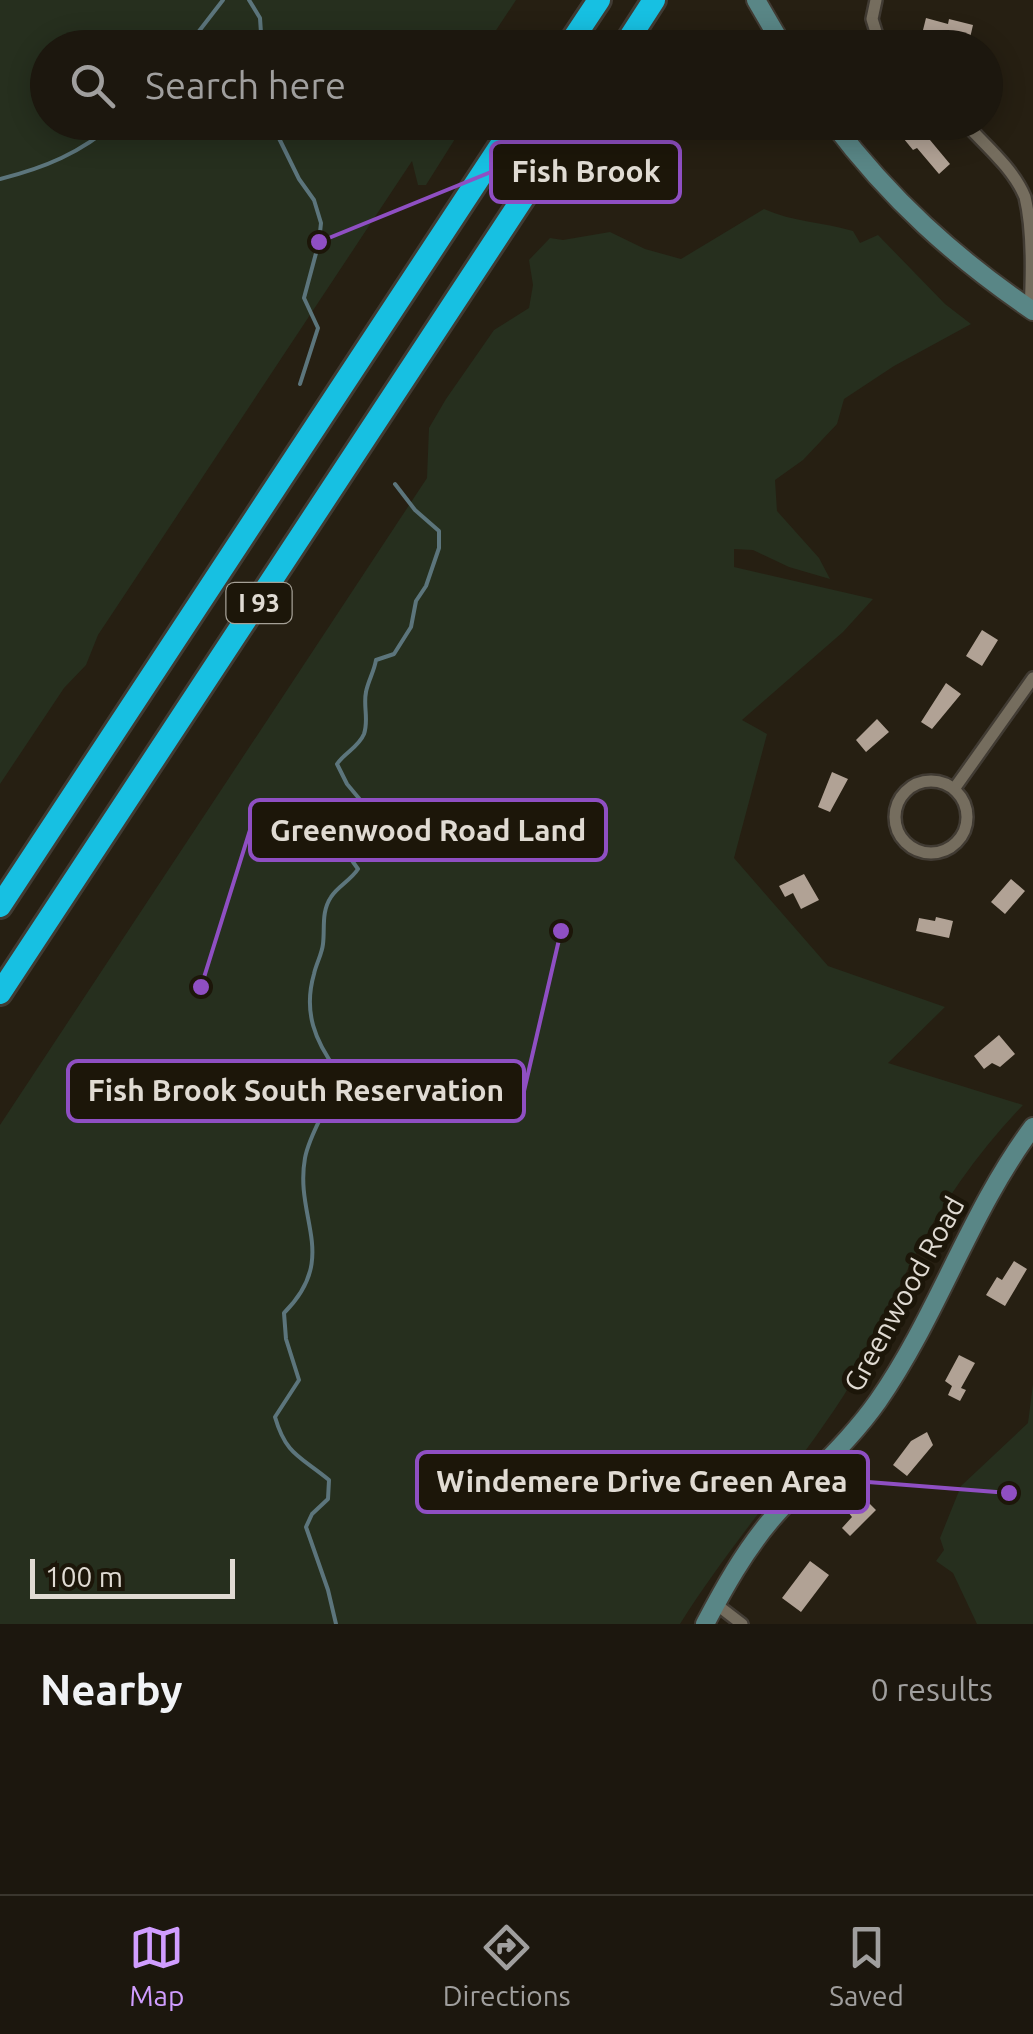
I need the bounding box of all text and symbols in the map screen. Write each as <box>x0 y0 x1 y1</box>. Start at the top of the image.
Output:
search box <box>30 30 1003 140</box>
icon: search <box>65 58 120 113</box>
text: Search here <box>145 64 346 106</box>
callout: Fish Brook <box>491 142 680 202</box>
text: Fish Brook <box>512 154 661 188</box>
road number: I 93 <box>226 583 292 623</box>
callout: Greenwood Road Land <box>250 800 606 860</box>
text: Greenwood Road Land <box>270 813 586 847</box>
callout: Fish Brook South Reservation <box>68 1061 524 1121</box>
text: Fish Brook South Reservation <box>88 1073 504 1107</box>
street label: Greenwood Road <box>837 1191 970 1397</box>
callout: Windemere Drive Green Area <box>417 1452 868 1512</box>
text: Windemere Drive Green Area <box>436 1464 848 1498</box>
scale bar <box>30 1554 235 1598</box>
text: 100 m <box>45 1561 123 1592</box>
text: Nearby <box>40 1666 183 1713</box>
text: 0 results <box>871 1671 993 1707</box>
tab: Map <box>129 1920 184 2011</box>
tab: Directions <box>443 1920 571 2011</box>
tab: Saved <box>829 1920 904 2011</box>

